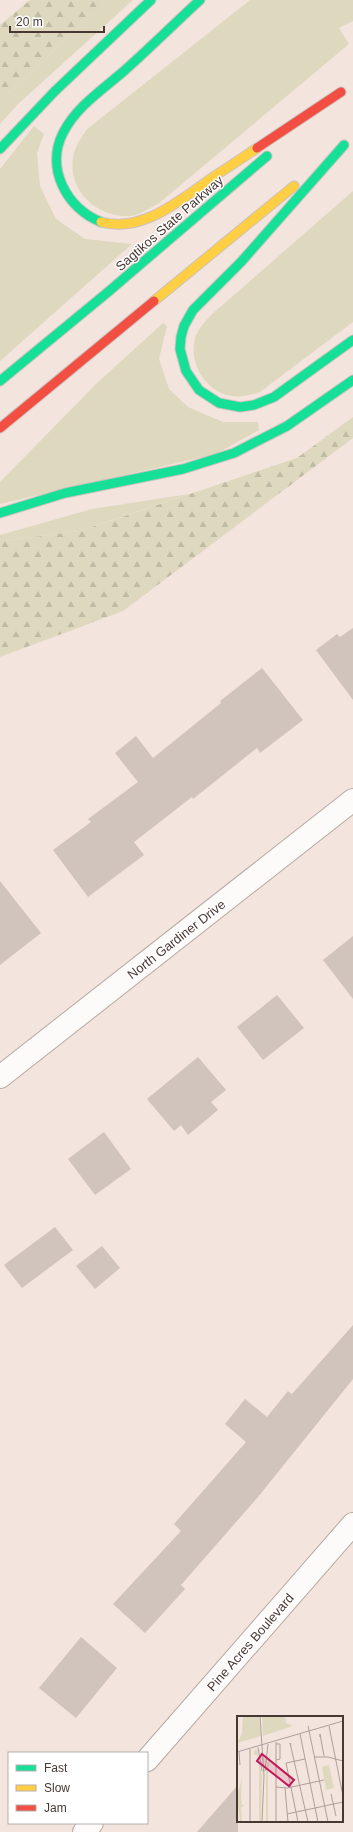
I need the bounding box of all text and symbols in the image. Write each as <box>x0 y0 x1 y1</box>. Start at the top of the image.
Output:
scale bar <box>10 8 104 34</box>
text: 20 m <box>16 15 43 29</box>
street label: Sagtikos State Parkway <box>113 172 226 274</box>
street label: North Gardiner Drive <box>124 897 228 982</box>
street label: Pine Acres Boulevard <box>204 1591 297 1694</box>
inset map <box>237 1716 343 1822</box>
legend <box>8 1752 148 1824</box>
text: Fast <box>44 1761 68 1775</box>
text: Slow <box>44 1781 70 1795</box>
text: Jam <box>44 1801 67 1815</box>

